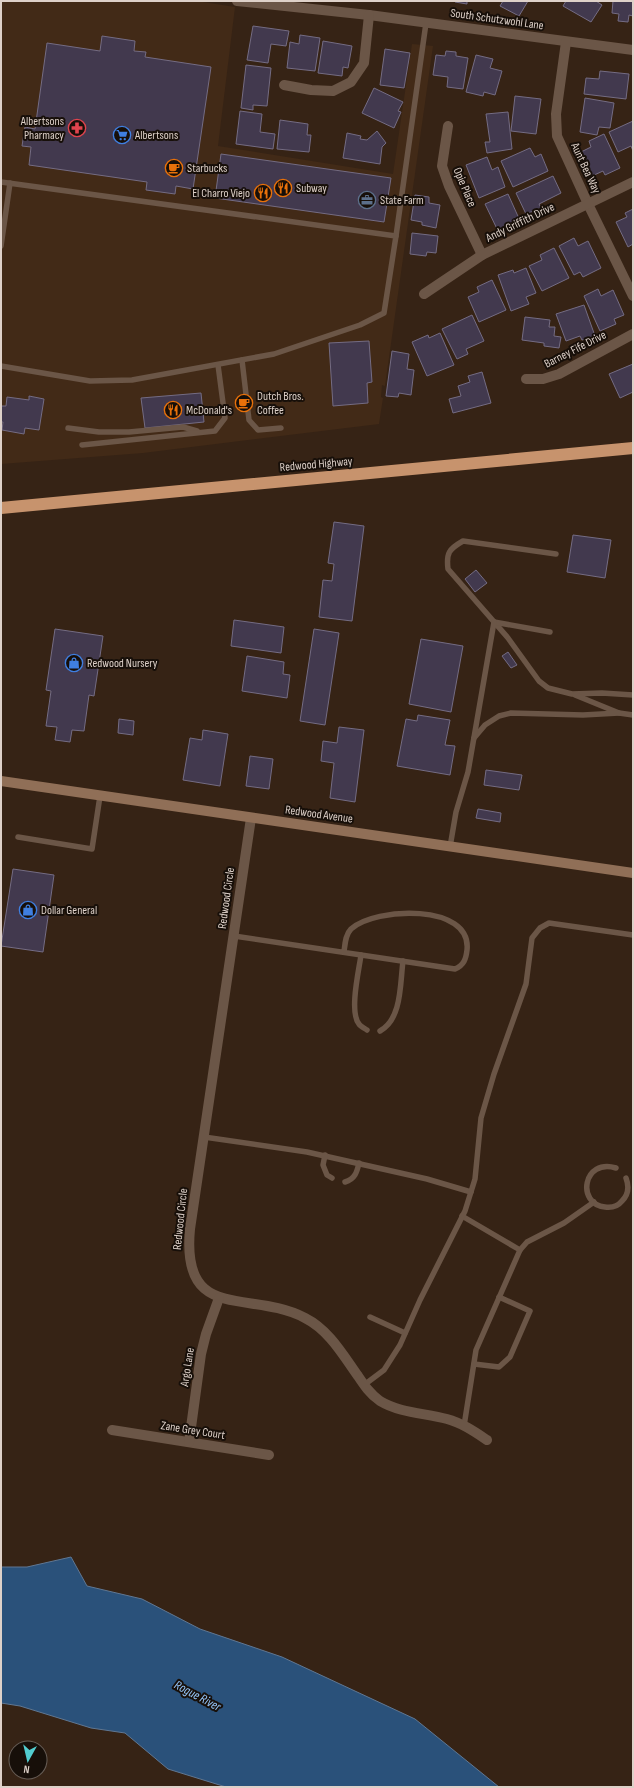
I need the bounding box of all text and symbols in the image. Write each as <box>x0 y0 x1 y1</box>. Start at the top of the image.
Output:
street label: South Schutzwohl Lane <box>449 6 545 33</box>
place label: Albertsons Pharmacy <box>20 114 64 143</box>
pharmacy icon: Albertsons Pharmacy <box>67 118 87 138</box>
supermarket icon: Albertsons <box>112 125 132 145</box>
place label: Albertsons <box>134 128 178 143</box>
street label: Aunt Bea Way <box>567 140 604 196</box>
cafe icon: Starbucks <box>164 158 184 178</box>
place label: Starbucks <box>187 161 227 176</box>
street label: Opie Place <box>450 165 480 209</box>
restaurant icon: Subway <box>273 178 293 198</box>
place label: Subway <box>296 181 327 196</box>
restaurant icon: El Charro Viejo <box>253 183 273 203</box>
place label: El Charro Viejo <box>192 186 250 201</box>
office icon: State Farm <box>357 190 377 210</box>
place label: State Farm <box>380 193 424 208</box>
street label: Andy Griffith Drive <box>483 199 557 246</box>
street label: Barney Fife Drive <box>542 327 609 371</box>
place label: Dutch Bros. Coffee <box>257 389 303 418</box>
cafe icon: Dutch Bros. Coffee <box>234 393 254 413</box>
restaurant icon: McDonald's <box>163 400 183 420</box>
place label: McDonald's <box>186 403 232 418</box>
street label: Redwood Highway <box>279 454 353 475</box>
shop icon: Redwood Nursery <box>64 653 84 673</box>
place label: Redwood Nursery <box>87 656 158 671</box>
street label: Redwood Avenue <box>284 802 354 827</box>
street label: Redwood Circle <box>215 866 238 930</box>
shop icon: Dollar General <box>18 900 38 920</box>
place label: Dollar General <box>41 903 97 918</box>
street label: Redwood Circle <box>170 1187 191 1251</box>
street label: Argo Lane <box>177 1346 198 1389</box>
street label: Zane Grey Court <box>160 1418 226 1443</box>
water label: Rogue River <box>171 1677 225 1715</box>
north arrow <box>8 1740 48 1780</box>
text: N <box>23 1763 30 1776</box>

